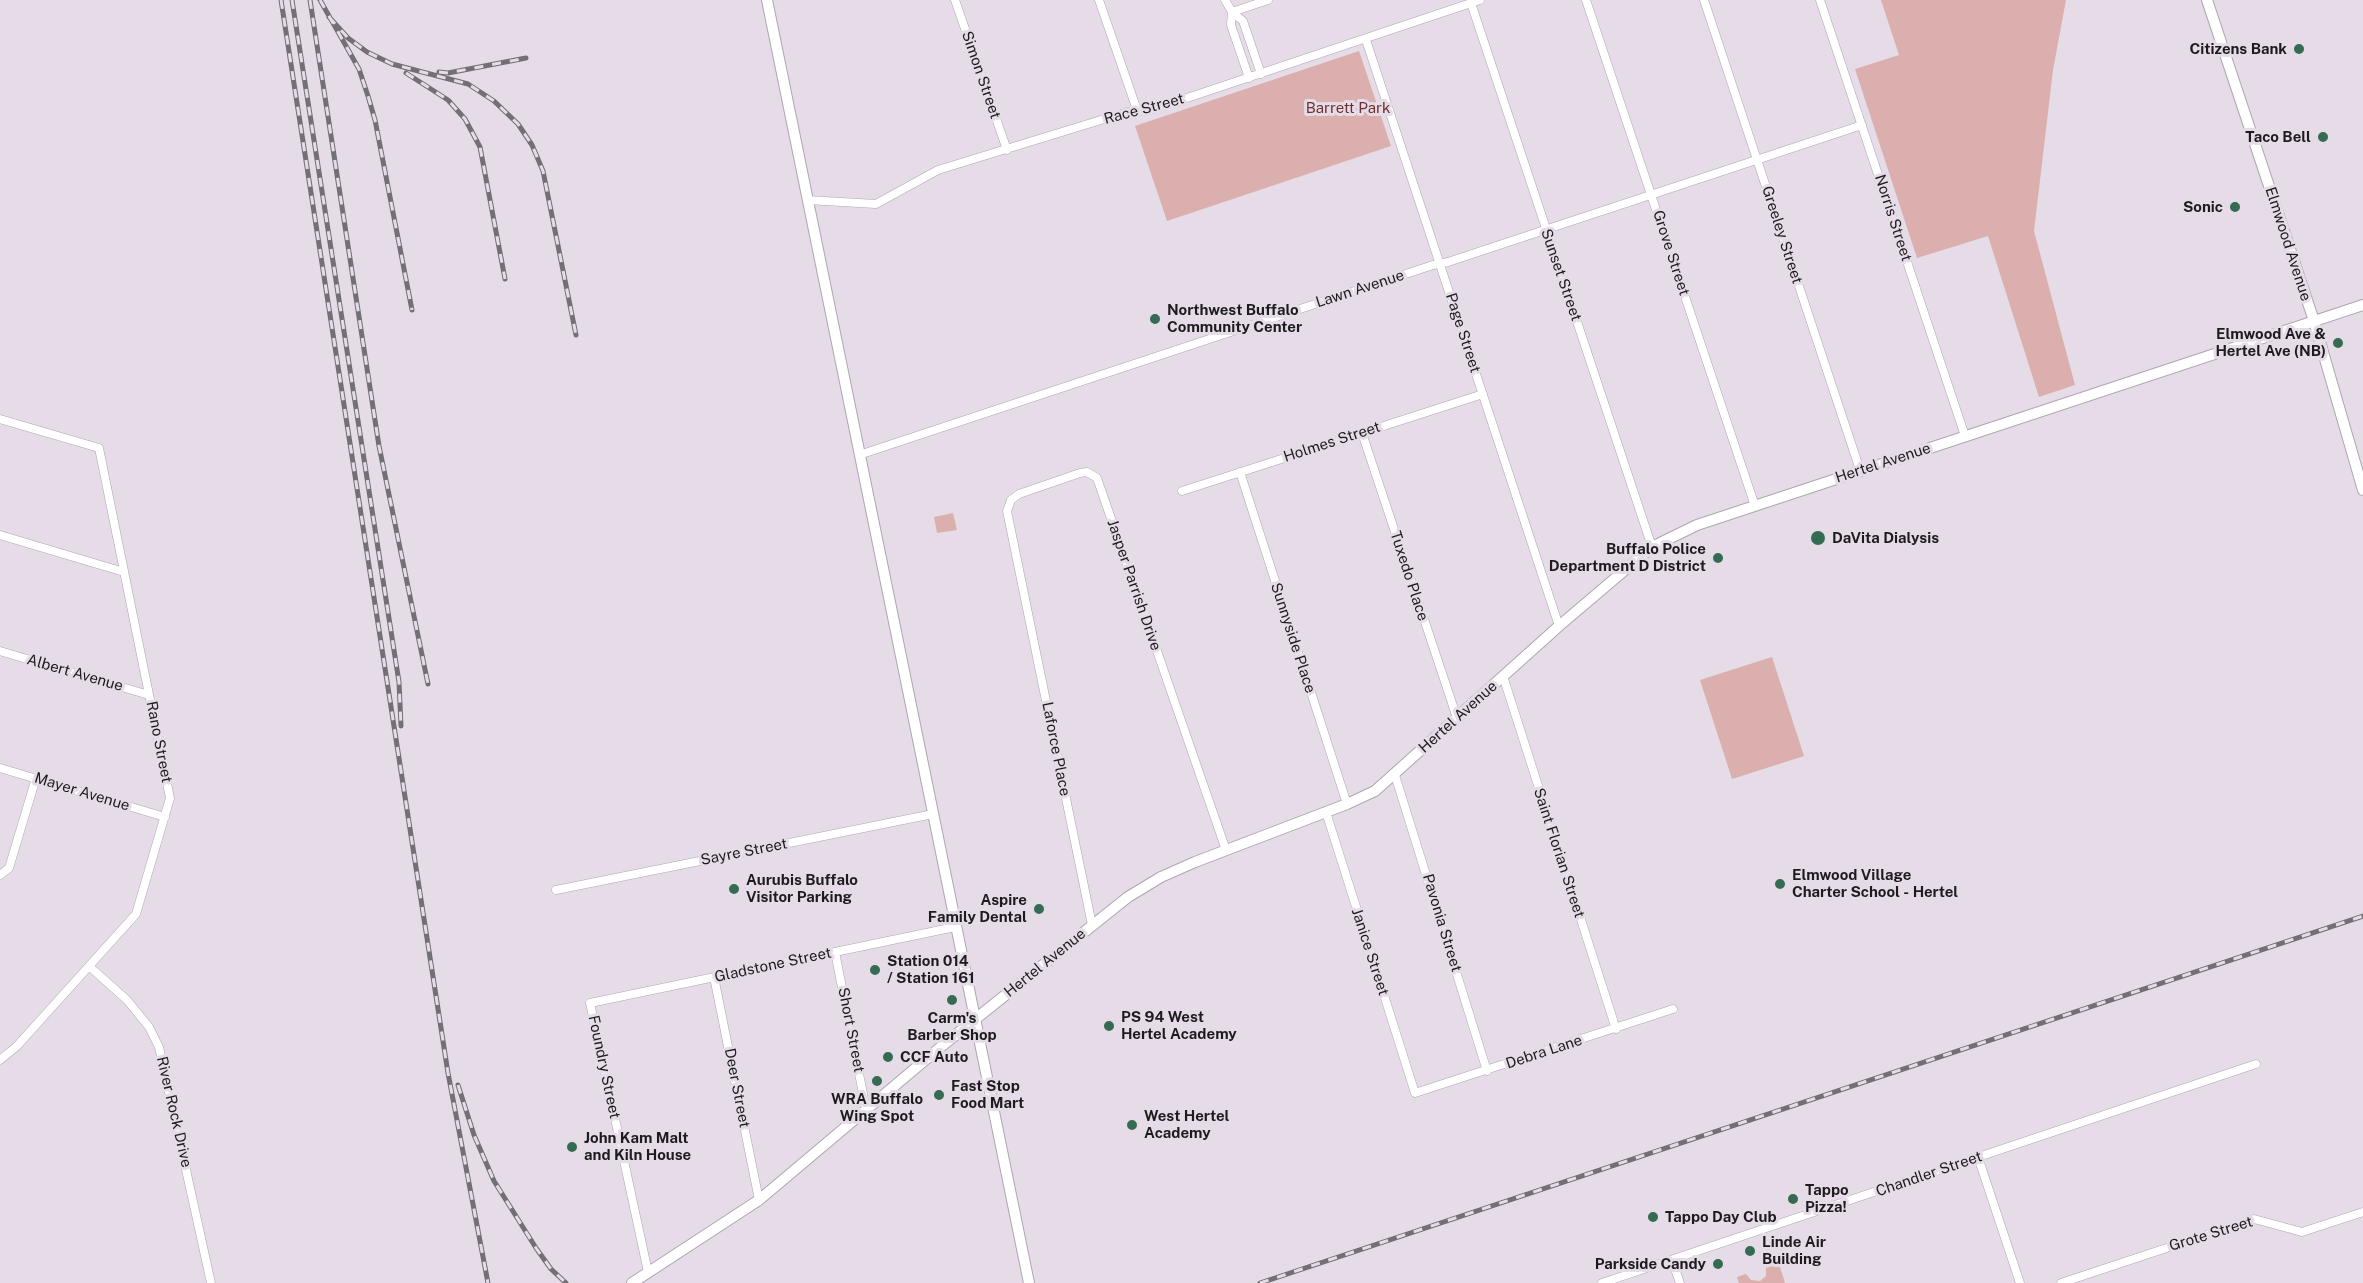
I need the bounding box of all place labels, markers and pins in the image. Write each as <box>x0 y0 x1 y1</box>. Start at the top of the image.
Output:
place label: Citizens Bank <box>2190 40 2287 58</box>
marker: Citizens Bank <box>2292 42 2306 56</box>
place label: Taco Bell <box>2245 128 2311 146</box>
marker: Taco Bell <box>2316 130 2330 144</box>
place label: Sonic <box>2183 198 2223 216</box>
marker: Sonic <box>2228 200 2242 214</box>
place label: Northwest Buffalo Community Center <box>1167 301 1302 336</box>
marker: Northwest Buffalo Community Center <box>1148 312 1162 326</box>
place label: Elmwood Ave & Hertel Ave (NB) <box>2215 325 2326 360</box>
marker: Elmwood Ave & Hertel Ave (NB) <box>2331 336 2345 350</box>
marker: DaVita Dialysis <box>1809 529 1827 547</box>
place label: DaVita Dialysis <box>1832 529 1939 547</box>
place label: Buffalo Police Department D District <box>1549 540 1706 575</box>
marker: Buffalo Police Department D District <box>1711 551 1725 565</box>
place label: Elmwood Village Charter School - Hertel <box>1792 866 1958 901</box>
place label: Aurubis Buffalo Visitor Parking <box>746 871 858 906</box>
marker: Elmwood Village Charter School - Hertel <box>1773 877 1787 891</box>
marker: Aurubis Buffalo Visitor Parking <box>727 882 741 896</box>
place label: Aspire Family Dental <box>928 891 1027 926</box>
marker: Aspire Family Dental <box>1032 902 1046 916</box>
place label: Station 014 / Station 161 <box>887 952 975 987</box>
marker: Station 014 / Station 161 <box>868 963 882 977</box>
marker: Carm's Barber Shop <box>945 993 959 1007</box>
place label: PS 94 West Hertel Academy <box>1121 1008 1237 1043</box>
place label: Carm's Barber Shop <box>907 1009 997 1044</box>
marker: PS 94 West Hertel Academy <box>1102 1019 1116 1033</box>
place label: CCF Auto <box>900 1048 968 1066</box>
marker: CCF Auto <box>881 1050 895 1064</box>
marker: WRA Buffalo Wing Spot <box>870 1074 884 1088</box>
place label: Fast Stop Food Mart <box>951 1077 1024 1112</box>
marker: Fast Stop Food Mart <box>932 1088 946 1102</box>
place label: WRA Buffalo Wing Spot <box>831 1090 923 1125</box>
place label: West Hertel Academy <box>1144 1107 1229 1142</box>
marker: West Hertel Academy <box>1125 1118 1139 1132</box>
place label: John Kam Malt and Kiln House <box>584 1129 691 1164</box>
marker: John Kam Malt and Kiln House <box>565 1140 579 1154</box>
place label: Tappo Pizza! <box>1805 1181 1849 1216</box>
marker: Tappo Pizza! <box>1786 1192 1800 1206</box>
place label: Tappo Day Club <box>1665 1208 1777 1226</box>
marker: Tappo Day Club <box>1646 1210 1660 1224</box>
place label: Linde Air Building <box>1762 1233 1826 1268</box>
marker: Linde Air Building <box>1743 1244 1757 1258</box>
place label: Parkside Candy <box>1595 1255 1706 1273</box>
marker: Parkside Candy <box>1711 1257 1725 1271</box>

